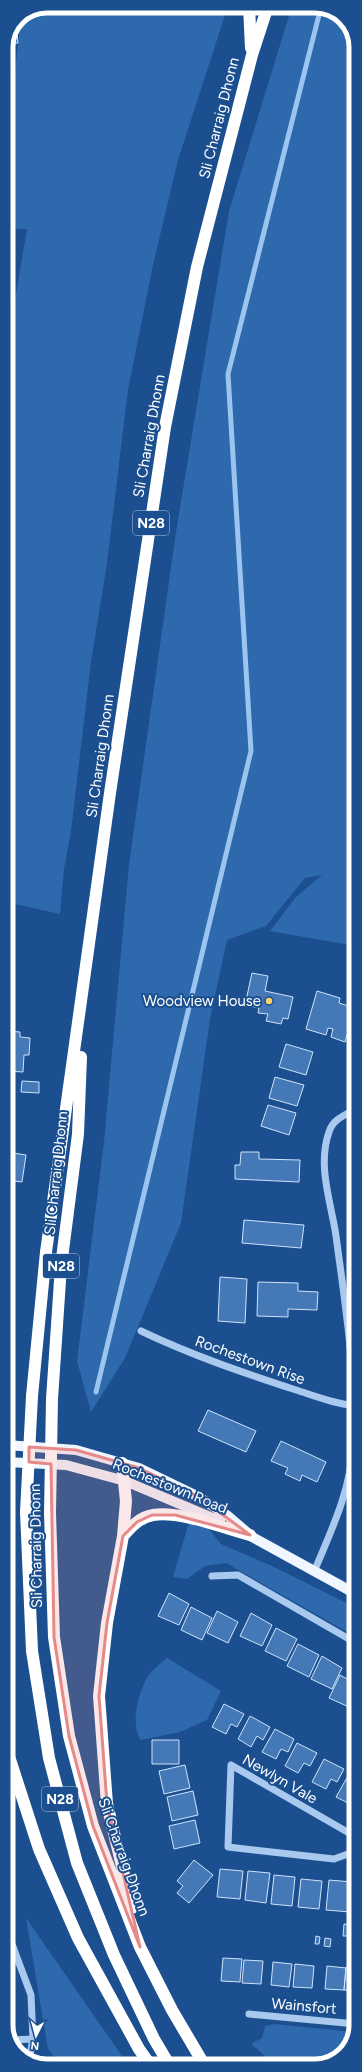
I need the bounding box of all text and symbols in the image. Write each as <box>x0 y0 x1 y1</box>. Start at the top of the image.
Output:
street label: Sli Charraig Dhonn <box>195 55 243 181</box>
street label: Sli Charraig Dhonn <box>129 373 169 499</box>
road number: N28 <box>133 511 169 535</box>
street label: Sli Charraig Dhonn <box>82 693 118 819</box>
place label: Woodview House <box>143 992 261 1010</box>
marker: Woodview House <box>264 996 274 1006</box>
street label: Sli Charraig Dhonn <box>41 1110 71 1236</box>
road number: N28 <box>43 1254 79 1278</box>
street label: Rochestown Rise <box>193 1332 307 1388</box>
street label: Rochestown Road <box>110 1455 230 1517</box>
street label: Sli Charraig Dhonn <box>26 1484 46 1608</box>
street label: Newlyn Vale <box>239 1750 321 1808</box>
road number: N28 <box>42 1787 78 1811</box>
street label: Sli Charraig Dhonn <box>94 1795 154 1919</box>
street label: Wainsfort <box>271 1994 338 2018</box>
north arrow <box>16 2016 56 2056</box>
text: N <box>30 2039 40 2052</box>

